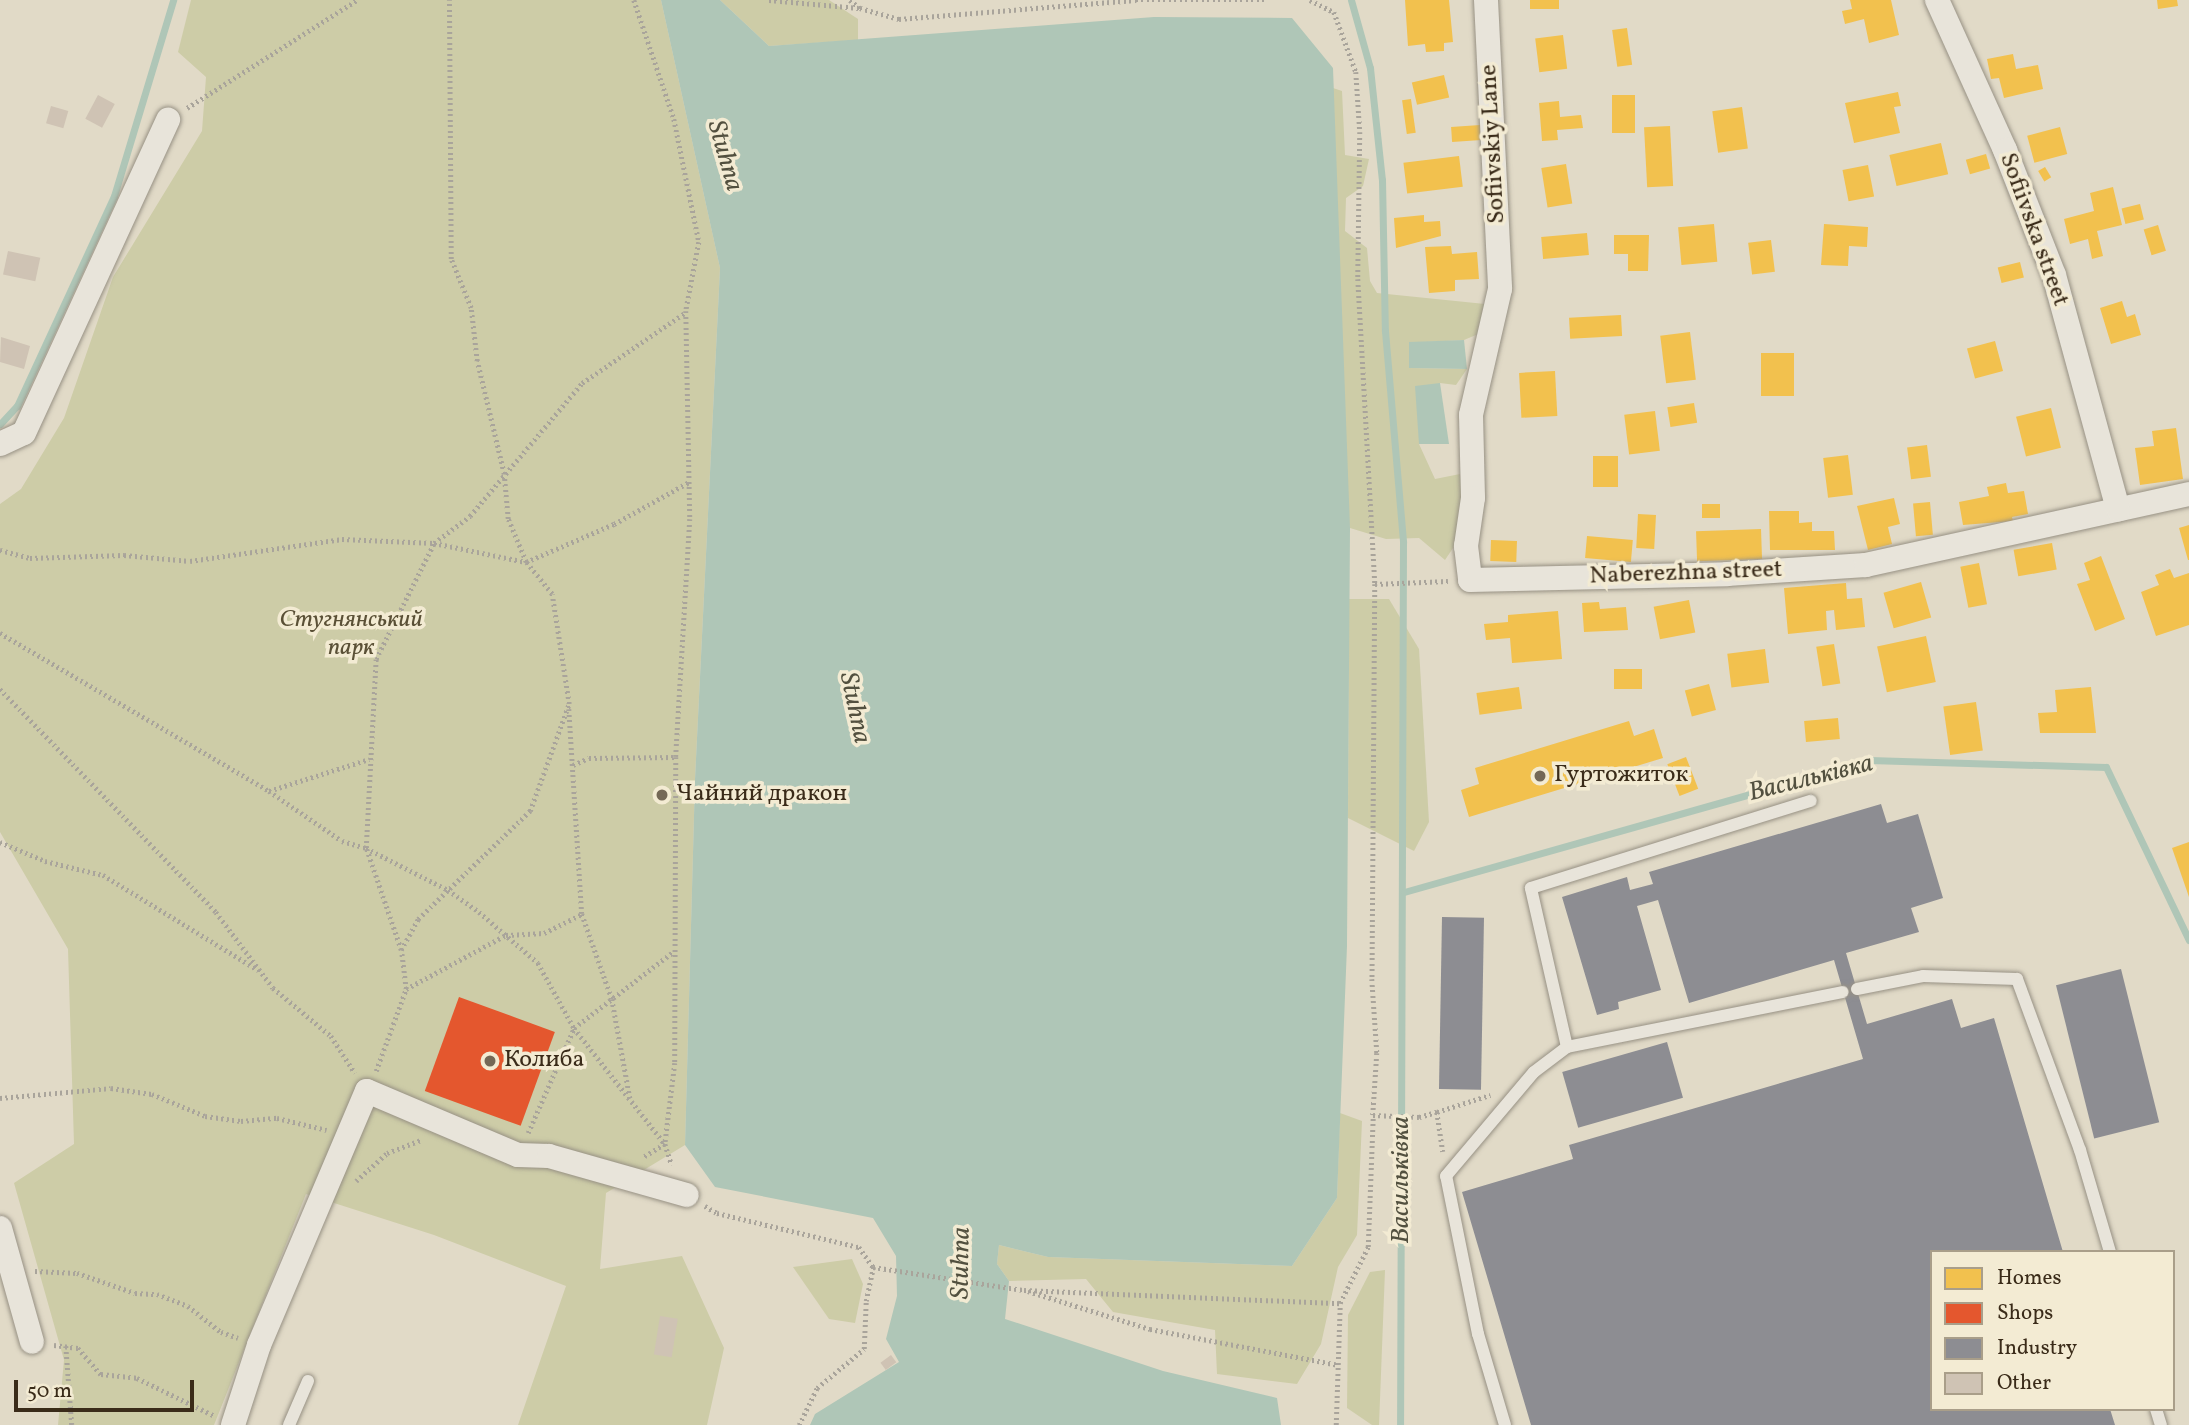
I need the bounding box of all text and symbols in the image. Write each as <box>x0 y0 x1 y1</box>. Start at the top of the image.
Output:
street label: Sofiivskiy Lane <box>1475 63 1513 225</box>
water label: Stuhna <box>699 117 749 195</box>
street label: Sofiivska street <box>1992 149 2074 311</box>
street label: Naberezhna street <box>1589 556 1783 592</box>
park label: Стугнянський парк <box>279 607 423 663</box>
water label: Stuhna <box>831 669 877 747</box>
water label: Васильківка <box>1745 748 1877 810</box>
place label: Гуртожиток <box>1554 762 1688 790</box>
marker: Гуртожиток <box>1532 768 1548 784</box>
place label: Чайний дракон <box>676 781 847 809</box>
marker: Чайний дракон <box>654 787 670 803</box>
place label: Колиба <box>504 1047 584 1075</box>
marker: Колиба <box>482 1053 498 1069</box>
water label: Васильківка <box>1386 1116 1418 1244</box>
water label: Stuhna <box>946 1227 978 1299</box>
legend <box>1930 1250 2175 1411</box>
text: Homes <box>1997 1264 2062 1293</box>
text: Shops <box>1997 1299 2053 1328</box>
text: Industry <box>1997 1334 2077 1363</box>
scale bar <box>18 1366 198 1410</box>
text: Other <box>1997 1369 2051 1398</box>
text: 50 m <box>27 1377 72 1406</box>

